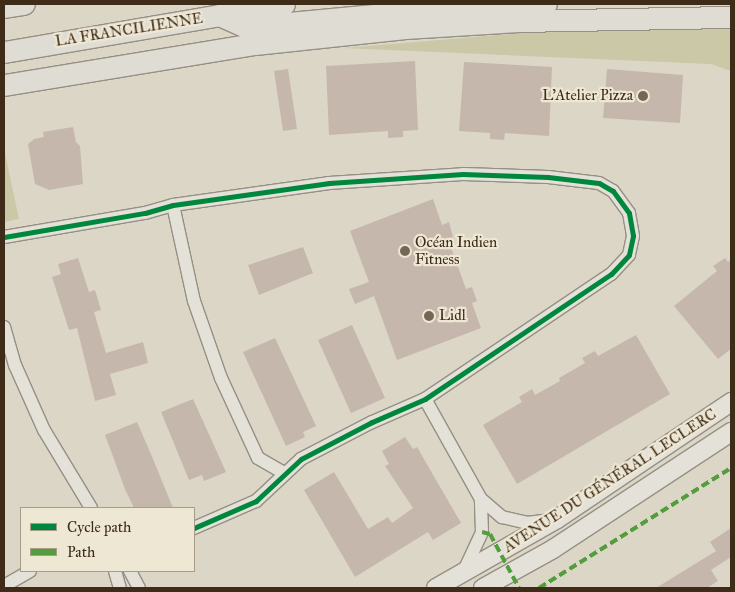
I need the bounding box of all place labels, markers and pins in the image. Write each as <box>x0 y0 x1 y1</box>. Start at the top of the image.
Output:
place label: L’Atelier Pizza <box>542 87 633 105</box>
marker: L’Atelier Pizza <box>637 90 649 102</box>
place label: Océan Indien Fitness <box>415 233 497 268</box>
marker: Océan Indien Fitness <box>399 245 411 257</box>
place label: Lidl <box>439 307 466 325</box>
marker: Lidl <box>423 310 435 322</box>

